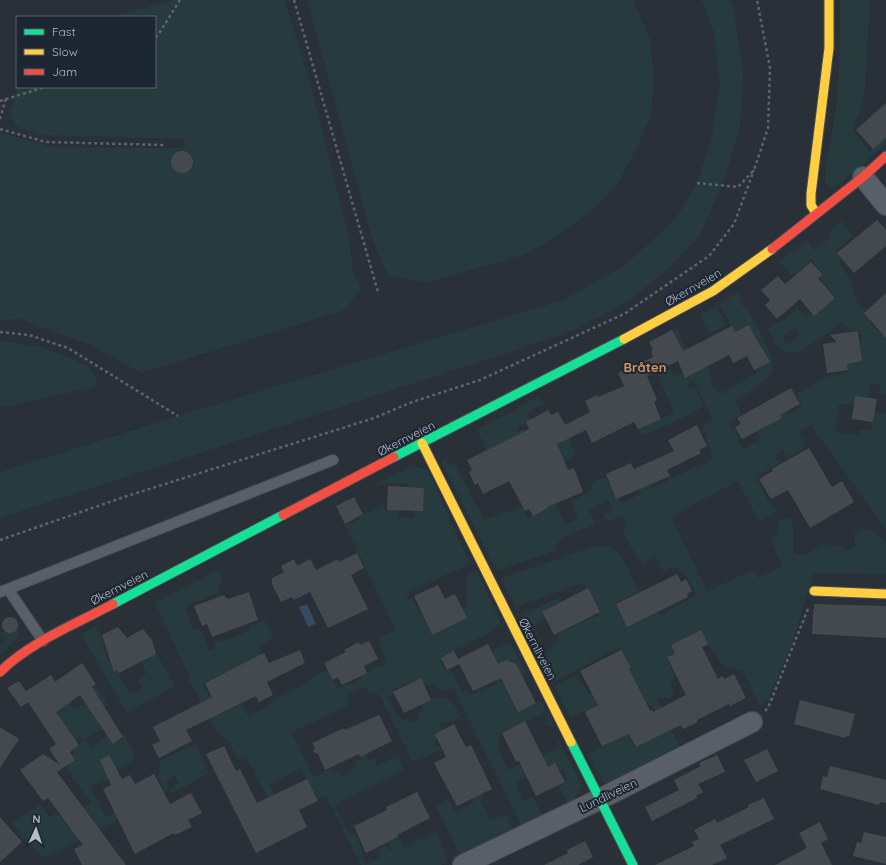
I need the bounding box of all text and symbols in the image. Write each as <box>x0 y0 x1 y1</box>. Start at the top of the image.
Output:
legend <box>16 16 156 88</box>
text: Fast <box>52 24 76 39</box>
text: Slow <box>52 44 78 59</box>
text: Jam <box>52 64 77 79</box>
street label: Økernveien <box>662 265 724 309</box>
district label: Bråten <box>624 359 666 375</box>
street label: Økernveien <box>375 417 437 459</box>
street label: Økernveien <box>88 566 150 608</box>
street label: Økernliveien <box>516 615 560 683</box>
street label: Lundliveien <box>577 775 639 815</box>
north arrow <box>16 809 56 849</box>
text: N <box>32 812 41 826</box>

